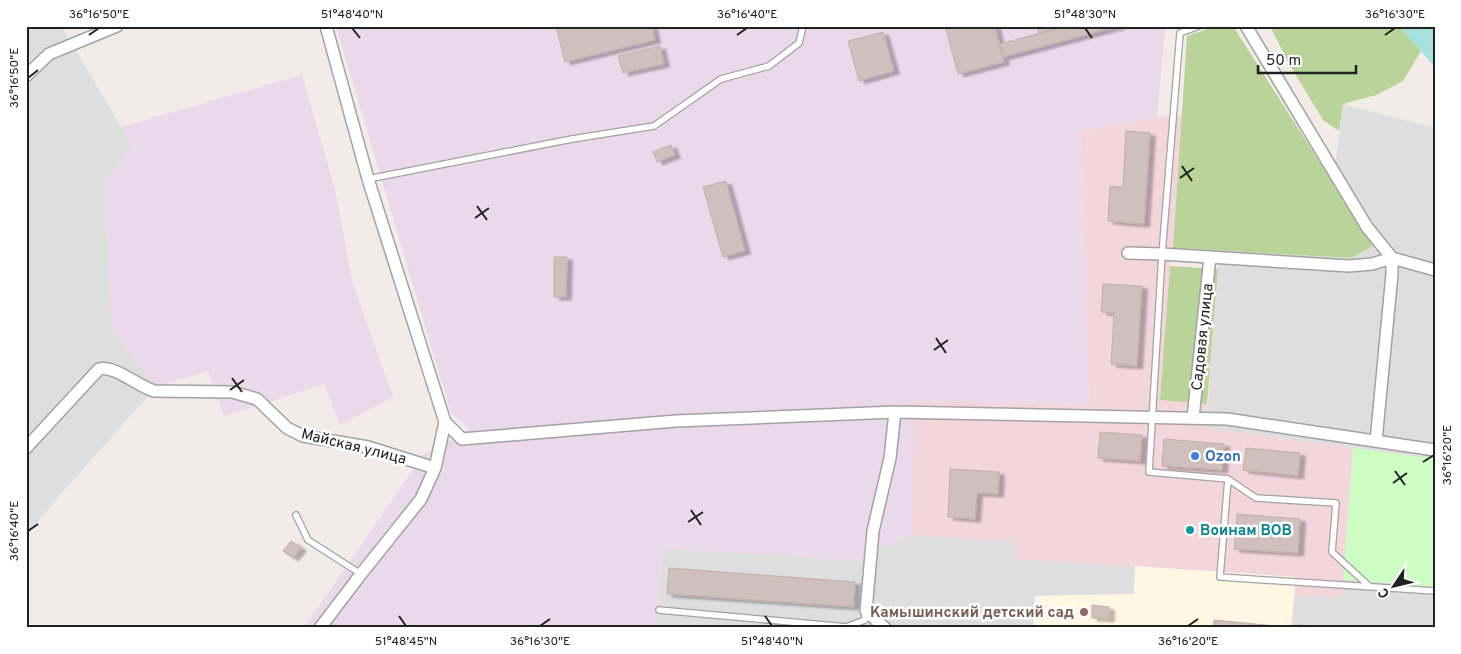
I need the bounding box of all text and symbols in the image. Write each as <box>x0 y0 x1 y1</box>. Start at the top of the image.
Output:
text: 36°16'50"E <box>69 7 129 23</box>
text: 51°48'40"N <box>321 7 383 23</box>
text: 36°16'40"E <box>717 7 777 23</box>
text: 51°48'30"N <box>1054 7 1116 23</box>
text: 36°16'30"E <box>1365 7 1425 23</box>
scale bar <box>1258 42 1356 74</box>
text: 36°16'50"E <box>7 48 23 108</box>
text: 50 m <box>1266 52 1301 71</box>
street label: Садовая улица <box>1188 283 1219 392</box>
street label: Майская улица <box>299 425 408 470</box>
text: 36°16'20"E <box>1440 425 1456 485</box>
place label: Ozon <box>1205 448 1241 467</box>
marker: Ozon <box>1189 450 1201 462</box>
text: 36°16'40"E <box>7 501 23 561</box>
place label: Воинам ВОВ <box>1200 522 1292 541</box>
marker: Воинам ВОВ <box>1184 524 1196 536</box>
north arrow <box>1368 562 1418 612</box>
text: С <box>1375 584 1394 601</box>
place label: Камышинский детский сад <box>870 604 1074 623</box>
marker: Камышинский детский сад <box>1078 606 1090 618</box>
text: 51°48'45"N <box>375 634 437 650</box>
text: 36°16'30"E <box>510 634 570 650</box>
text: 51°48'40"N <box>741 634 803 650</box>
text: 36°16'20"E <box>1158 634 1218 650</box>

